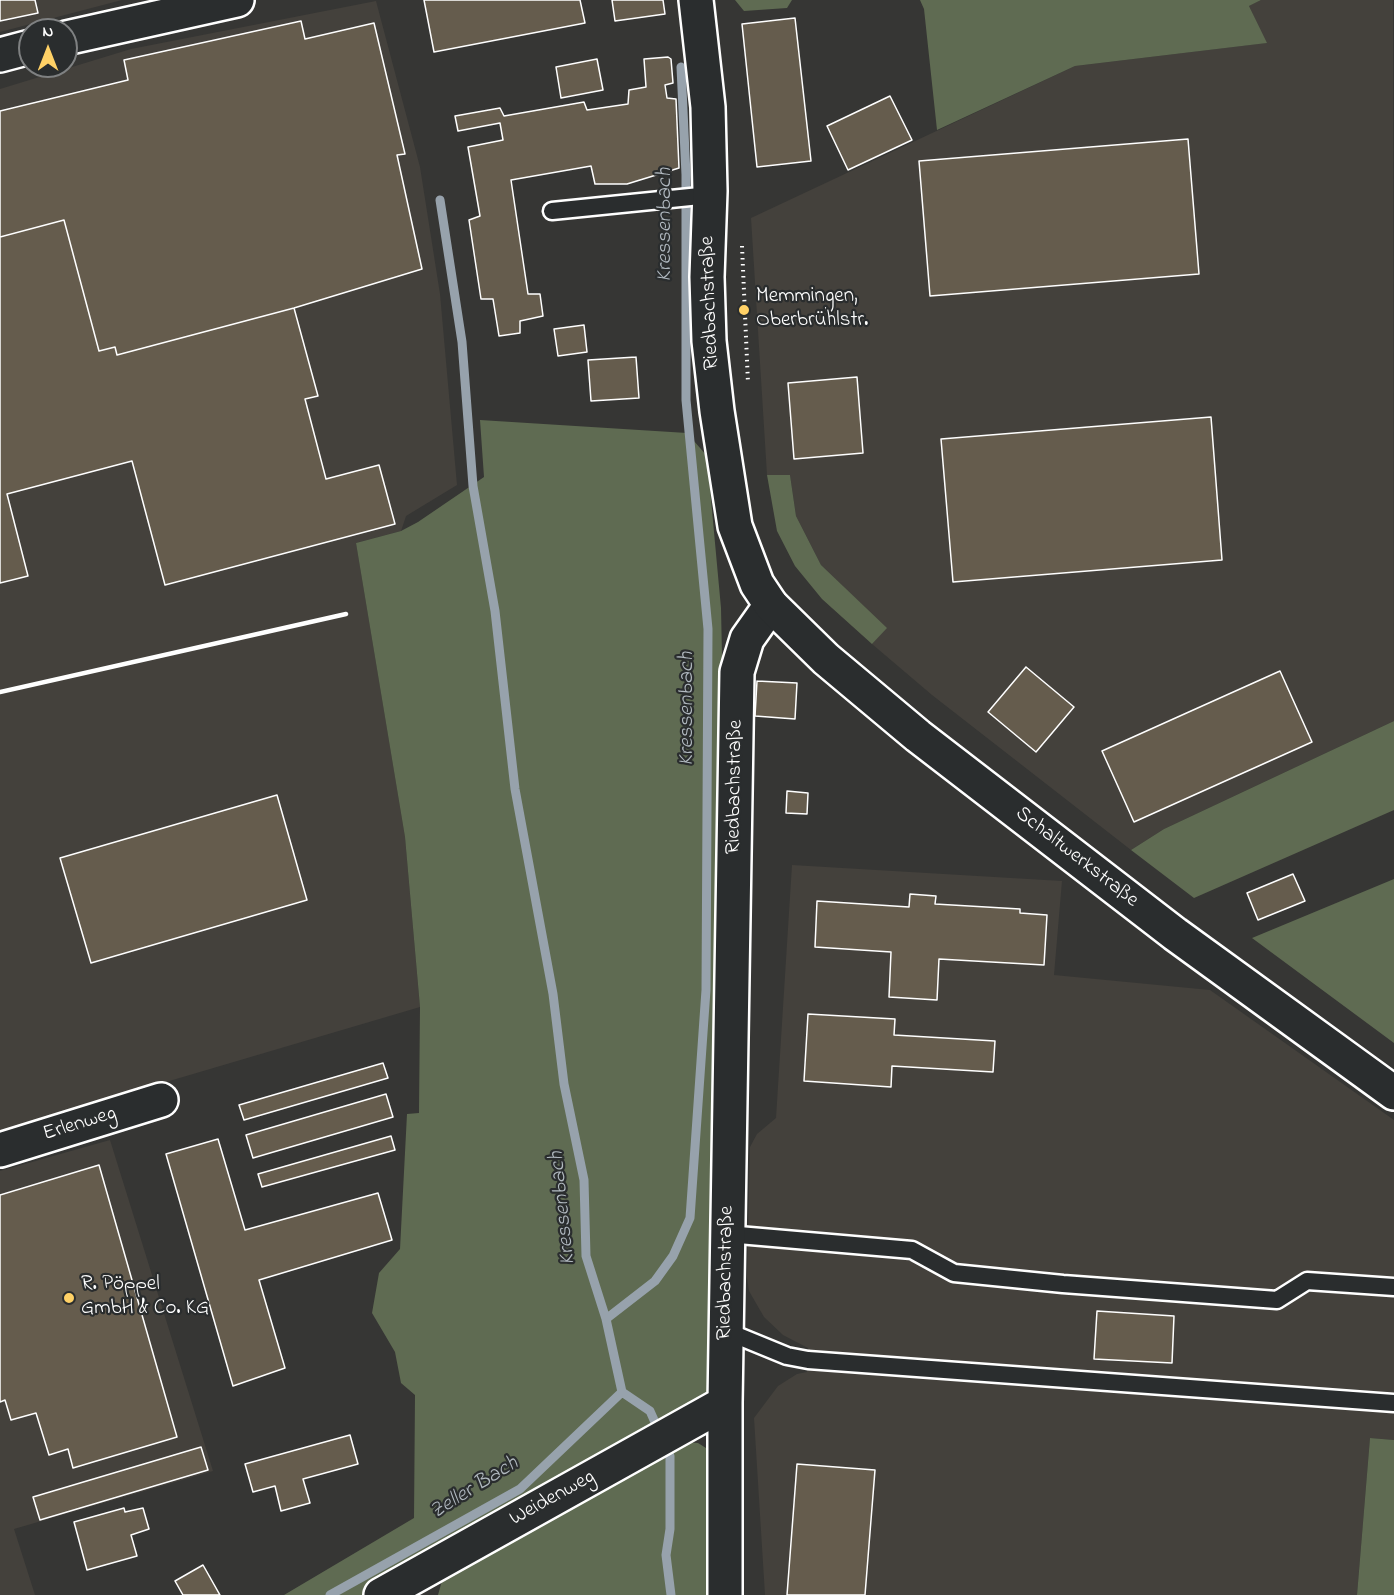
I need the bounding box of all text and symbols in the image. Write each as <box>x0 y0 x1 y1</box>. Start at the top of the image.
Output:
north arrow <box>18 18 78 78</box>
text: N <box>43 20 53 44</box>
water label: Kressenbach <box>653 168 679 282</box>
street label: Riedbachstraße <box>696 235 726 371</box>
place label: Memmingen, Oberbrühlstr. <box>756 285 868 335</box>
marker: Memmingen, Oberbrühlstr. <box>737 303 751 317</box>
water label: Kressenbach <box>675 652 701 766</box>
street label: Riedbachstraße <box>722 720 750 854</box>
street label: Schaltwerkstraße <box>1009 802 1143 914</box>
street label: Erlenweg <box>40 1102 120 1148</box>
water label: Kressenbach <box>545 1150 583 1266</box>
street label: Riedbachstraße <box>713 1206 741 1340</box>
place label: R. Pöppel GmbH & Co. KG <box>81 1273 209 1323</box>
marker: R. Pöppel GmbH & Co. KG <box>62 1291 76 1305</box>
water label: Zeller Bach <box>426 1452 524 1526</box>
street label: Weidenweg <box>506 1465 600 1533</box>

